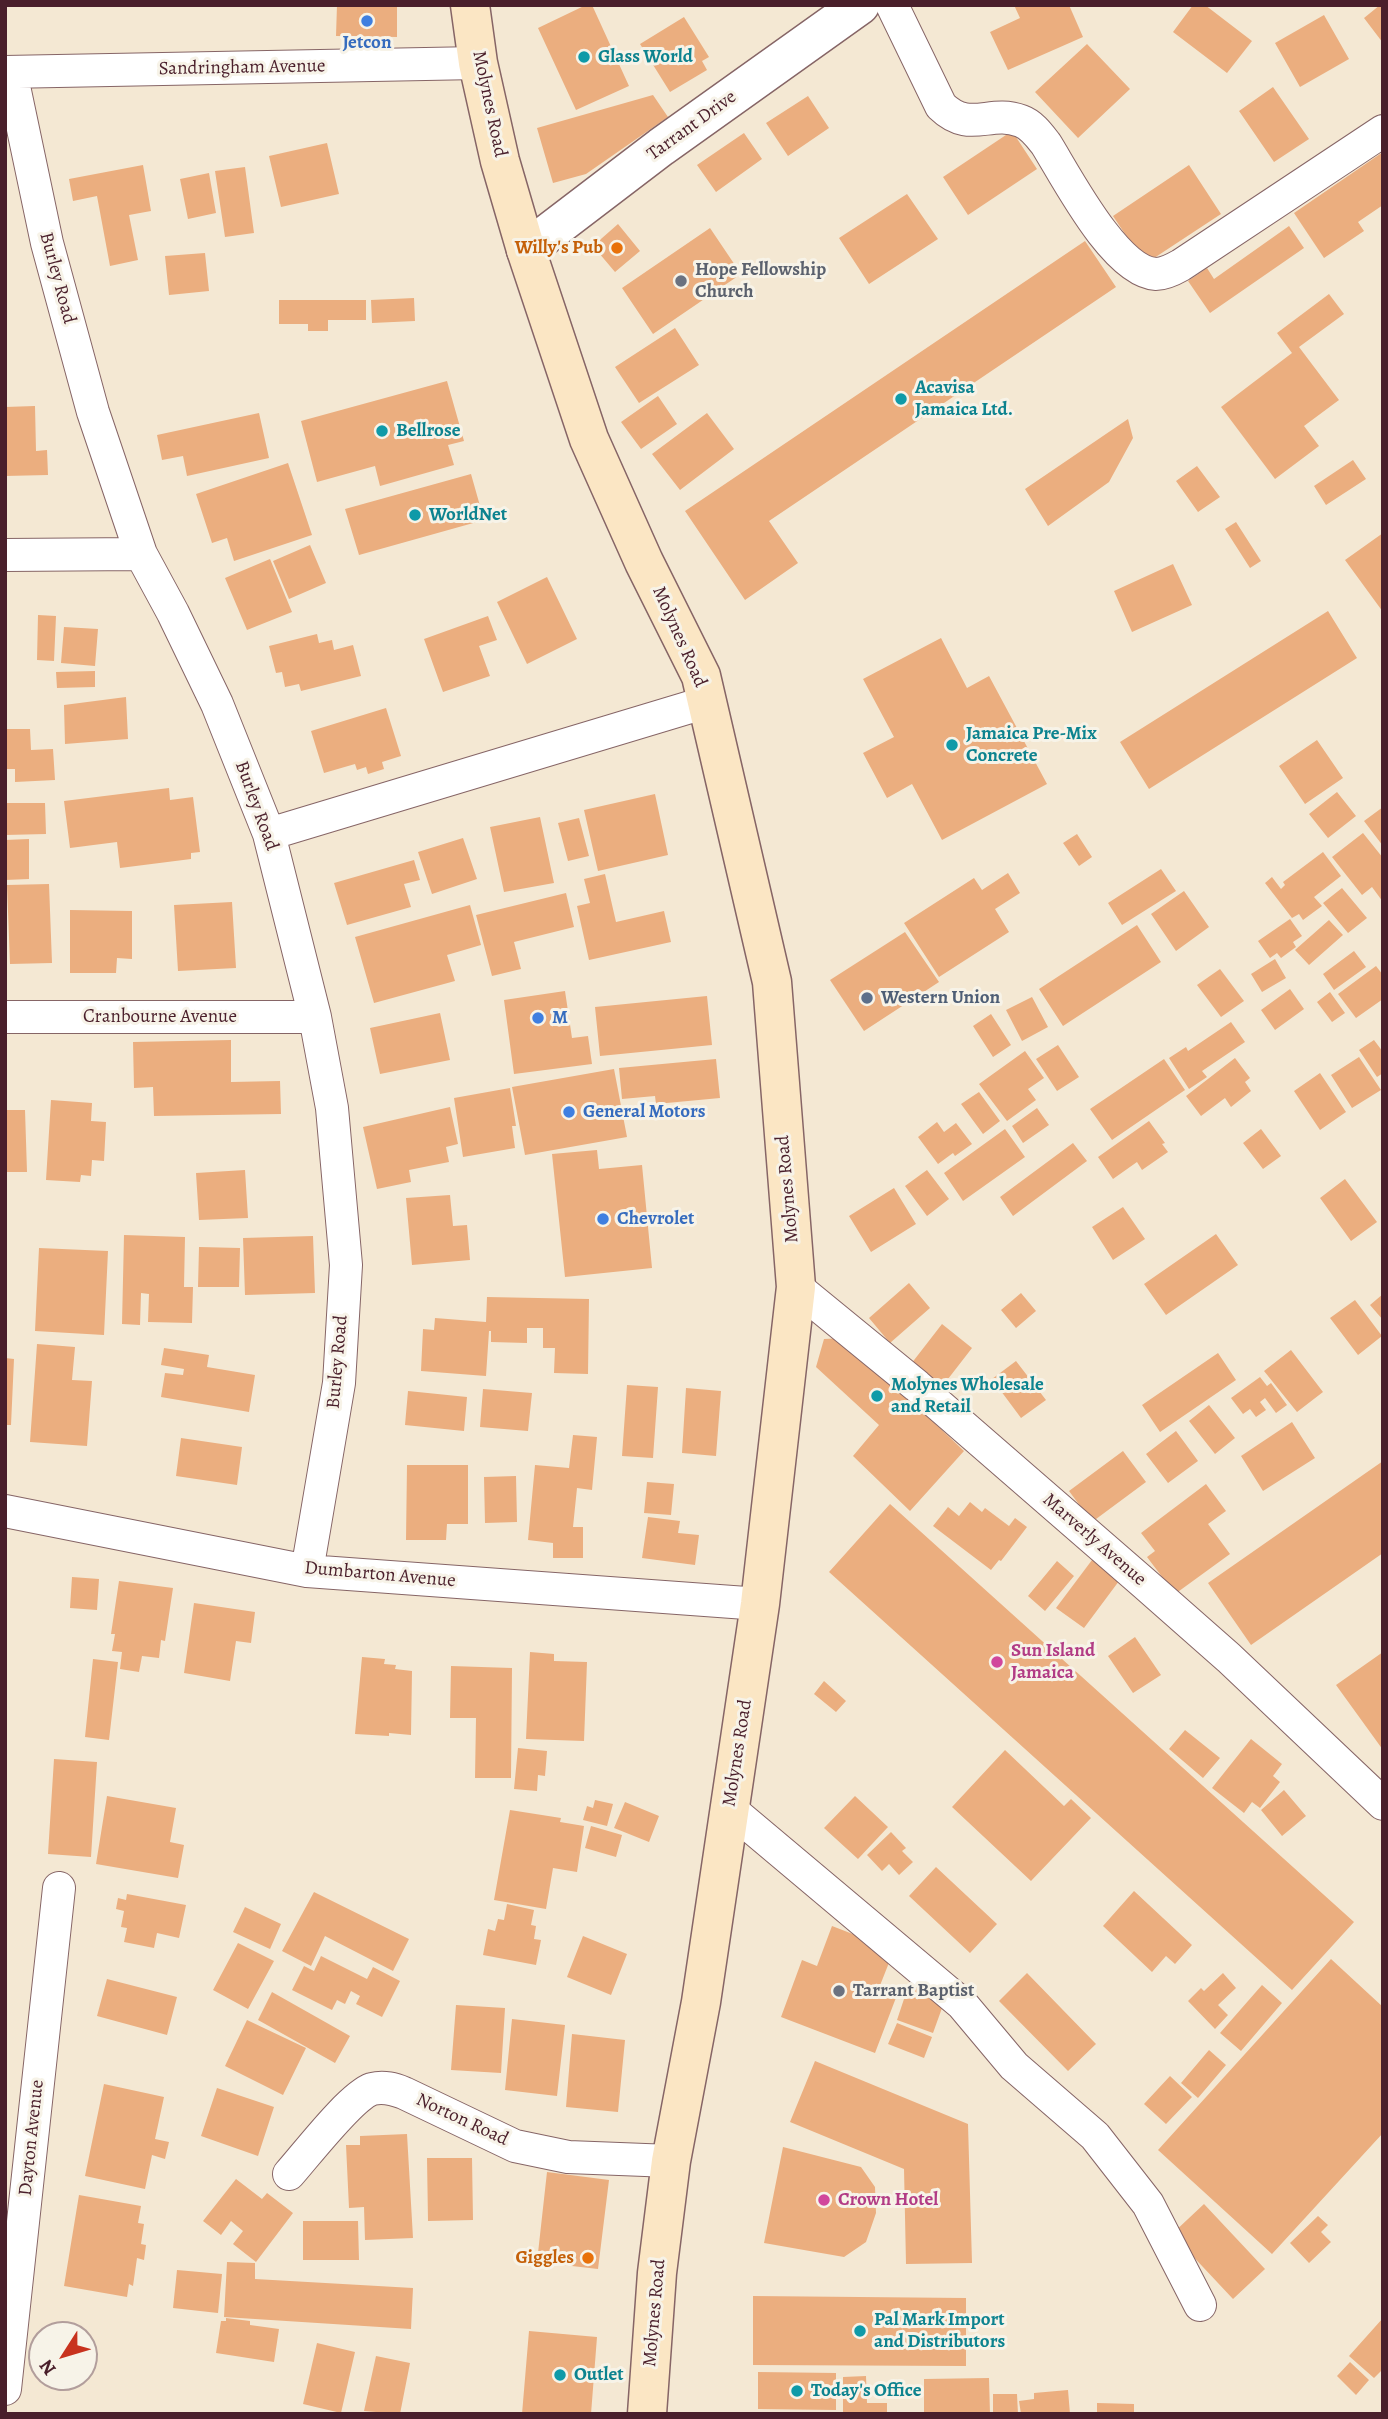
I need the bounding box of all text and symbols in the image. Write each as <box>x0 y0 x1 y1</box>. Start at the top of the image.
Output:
marker: Jetcon <box>359 13 375 29</box>
place label: Jetcon <box>342 32 392 54</box>
place label: Glass World <box>598 46 693 68</box>
street label: Molynes Road <box>467 49 511 159</box>
marker: Glass World <box>576 49 592 65</box>
street label: Sandringham Avenue <box>158 55 326 81</box>
street label: Tarrant Drive <box>643 86 741 166</box>
street label: Burley Road <box>34 230 80 326</box>
place label: Willy's Pub <box>515 237 603 259</box>
marker: Willy's Pub <box>609 240 625 256</box>
place label: Hope Fellowship Church <box>695 259 826 303</box>
marker: Hope Fellowship Church <box>673 273 689 289</box>
place label: Acavisa Jamaica Ltd. <box>915 377 1013 421</box>
marker: Acavisa Jamaica Ltd. <box>893 391 909 407</box>
place label: Bellrose <box>396 420 460 442</box>
marker: Bellrose <box>374 423 390 439</box>
place label: WorldNet <box>429 504 507 526</box>
marker: WorldNet <box>407 507 423 523</box>
street label: Molynes Road <box>647 583 711 691</box>
place label: Jamaica Pre-Mix Concrete <box>966 723 1097 767</box>
marker: Jamaica Pre-Mix Concrete <box>944 737 960 753</box>
street label: Burley Road <box>229 758 283 854</box>
place label: Western Union <box>881 987 1000 1009</box>
marker: Western Union <box>859 990 875 1006</box>
street label: Cranbourne Avenue <box>83 1006 237 1028</box>
place label: M <box>552 1007 568 1029</box>
marker: M <box>530 1010 546 1026</box>
place label: General Motors <box>583 1101 706 1123</box>
marker: General Motors <box>561 1104 577 1120</box>
street label: Molynes Road <box>772 1134 804 1244</box>
place label: Chevrolet <box>617 1208 694 1230</box>
marker: Chevrolet <box>595 1211 611 1227</box>
street label: Burley Road <box>323 1314 353 1410</box>
place label: Molynes Wholesale and Retail <box>891 1374 1044 1418</box>
marker: Molynes Wholesale and Retail <box>869 1388 885 1404</box>
street label: Marverly Avenue <box>1038 1489 1150 1591</box>
street label: Dumbarton Avenue <box>303 1557 457 1593</box>
place label: Sun Island Jamaica <box>1011 1640 1095 1684</box>
marker: Sun Island Jamaica <box>989 1654 1005 1670</box>
street label: Molynes Road <box>718 1698 758 1808</box>
place label: Tarrant Baptist <box>853 1980 974 2002</box>
marker: Tarrant Baptist <box>831 1983 847 1999</box>
street label: Dayton Avenue <box>15 2079 49 2197</box>
street label: Norton Road <box>412 2089 512 2151</box>
place label: Crown Hotel <box>838 2189 938 2211</box>
marker: Crown Hotel <box>816 2192 832 2208</box>
place label: Giggles <box>515 2247 574 2269</box>
marker: Giggles <box>580 2250 596 2266</box>
street label: Molynes Road <box>639 2258 671 2368</box>
place label: Pal Mark Import and Distributors <box>874 2309 1005 2353</box>
north arrow <box>28 2321 98 2391</box>
marker: Pal Mark Import and Distributors <box>852 2323 868 2339</box>
text: N <box>33 2354 62 2381</box>
place label: Outlet <box>574 2364 624 2386</box>
marker: Outlet <box>552 2367 568 2383</box>
place label: Today's Office <box>811 2380 921 2402</box>
marker: Today's Office <box>789 2383 805 2399</box>

